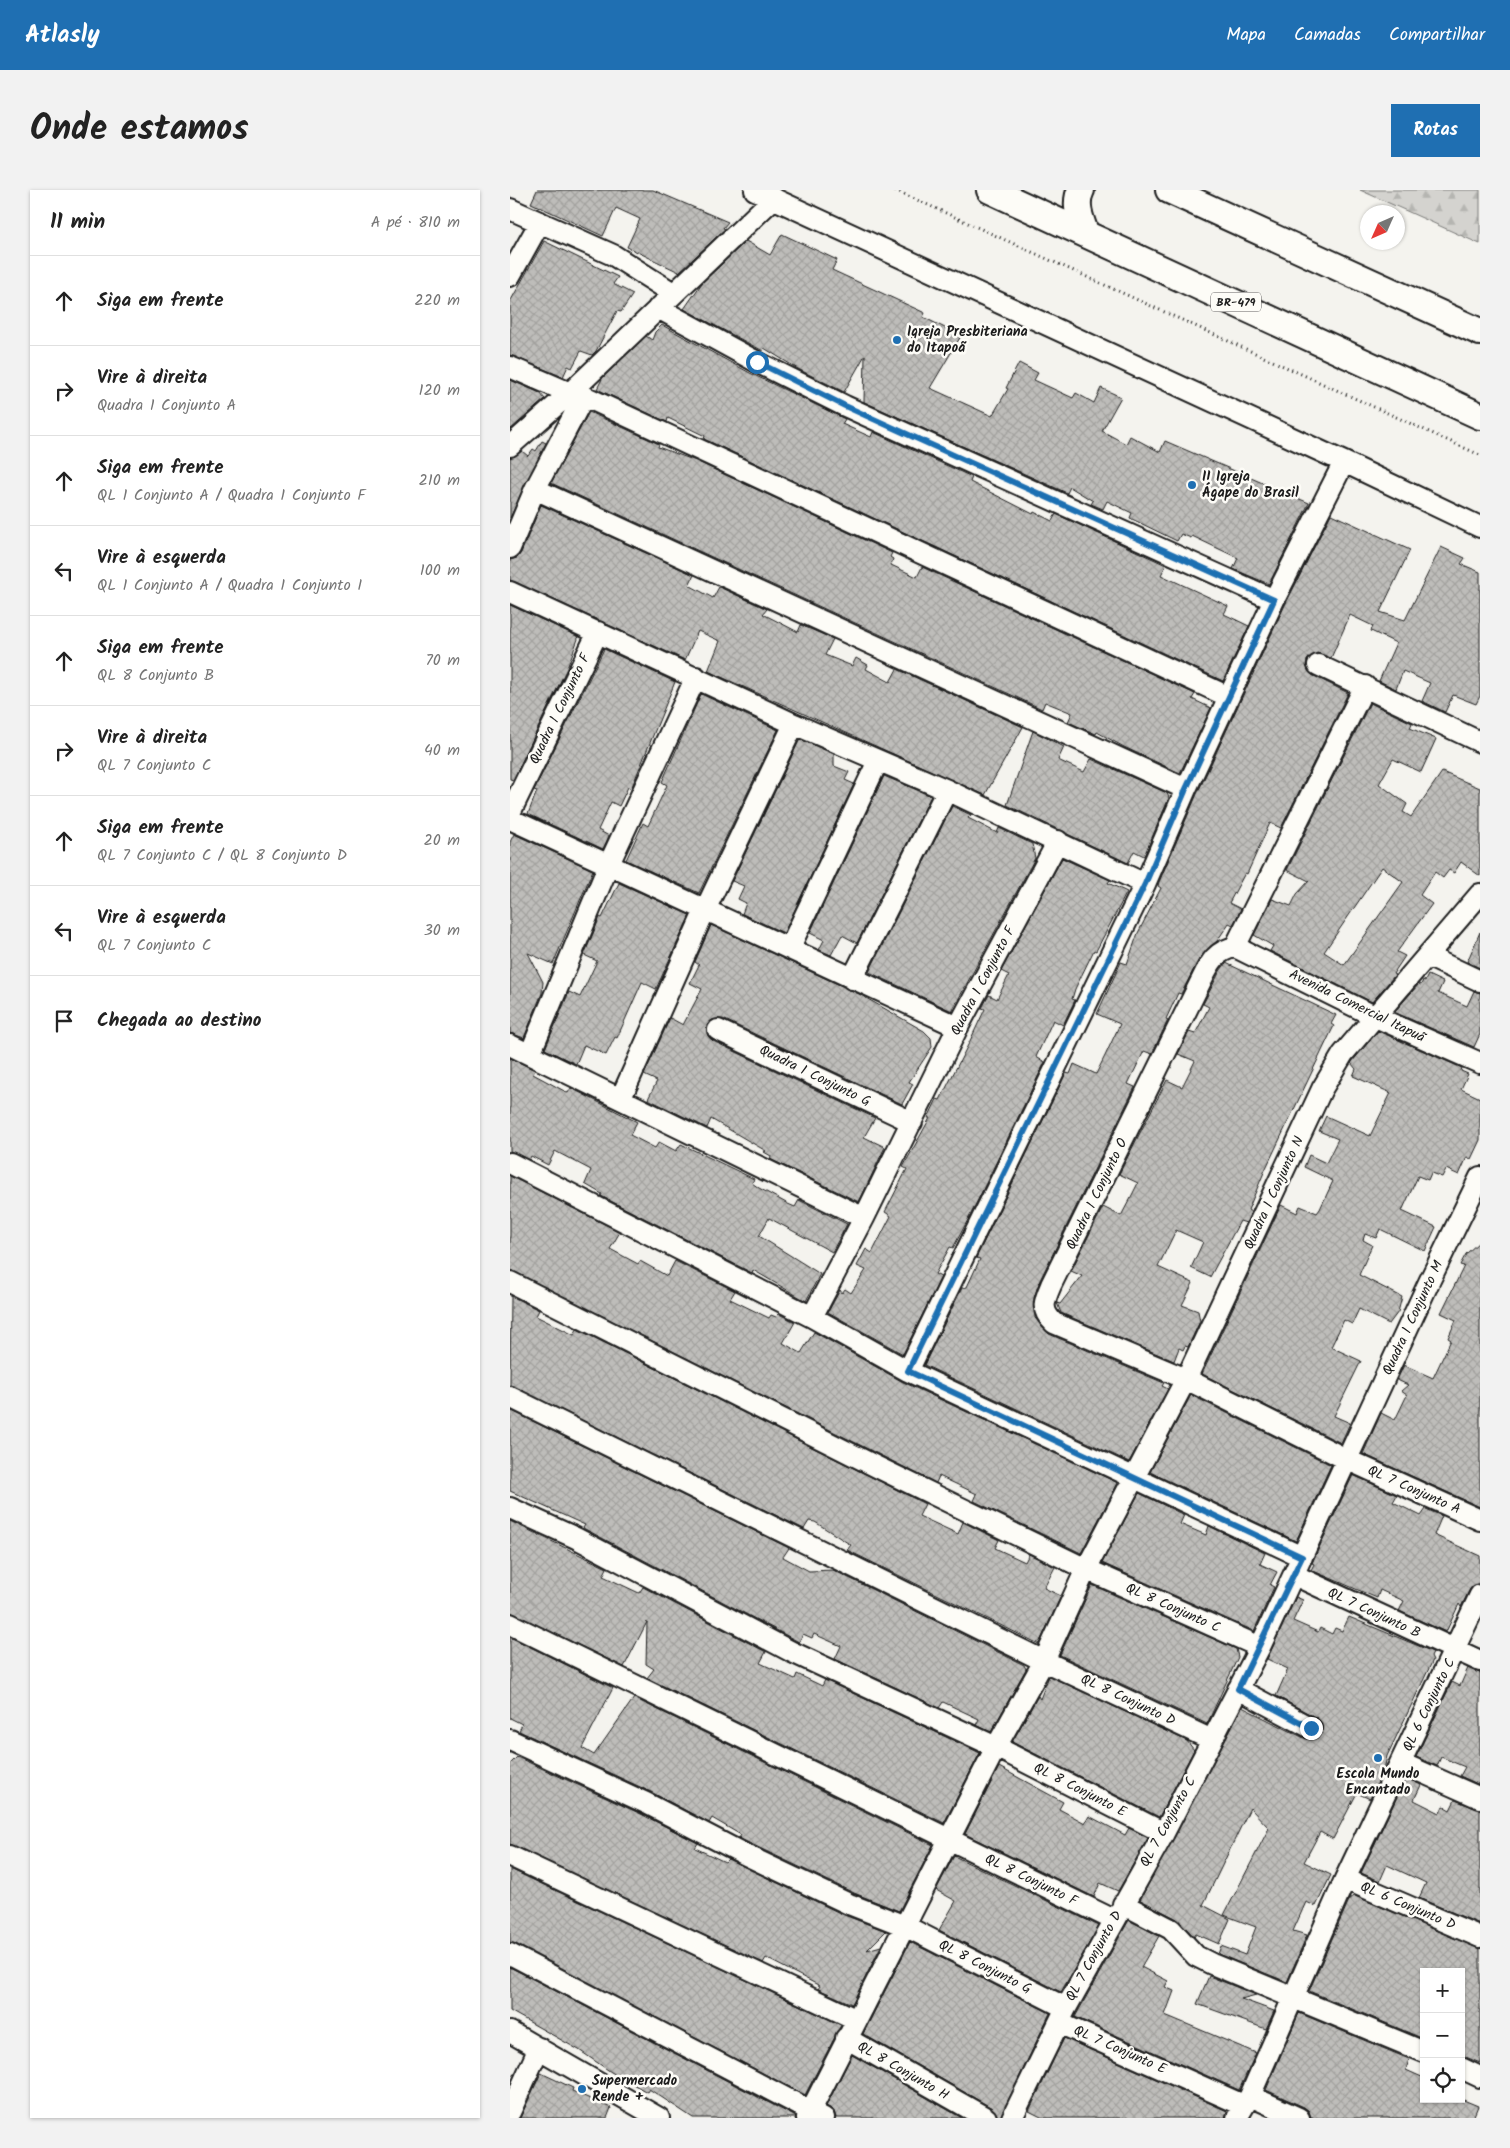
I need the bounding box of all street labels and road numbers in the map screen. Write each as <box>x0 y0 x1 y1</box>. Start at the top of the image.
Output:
road number: BR-479 <box>1211 292 1261 311</box>
street label: Quadra 1 Conjunto F <box>524 648 597 768</box>
street label: Quadra 1 Conjunto F <box>945 921 1022 1039</box>
street label: Avenida Comercial Itapuã <box>1285 963 1430 1049</box>
street label: Quadra 1 Conjunto G <box>755 1039 875 1113</box>
street label: Quadra 1 Conjunto N <box>1238 1132 1310 1253</box>
street label: Quadra 1 Conjunto O <box>1060 1134 1134 1254</box>
street label: Quadra 1 Conjunto M <box>1377 1257 1449 1379</box>
street label: QL 7 Conjunto A <box>1364 1460 1464 1520</box>
street label: QL 8 Conjunto C <box>1122 1577 1224 1639</box>
street label: QL 7 Conjunto B <box>1324 1582 1424 1644</box>
street label: QL 6 Conjunto C <box>1397 1655 1461 1755</box>
street label: QL 8 Conjunto D <box>1077 1668 1179 1732</box>
street label: QL 8 Conjunto E <box>1030 1757 1131 1823</box>
street label: QL 7 Conjunto C <box>1134 1773 1202 1871</box>
street label: QL 8 Conjunto F <box>981 1848 1083 1913</box>
street label: QL 6 Conjunto D <box>1357 1876 1459 1936</box>
street label: QL 7 Conjunto D <box>1060 1907 1128 2005</box>
street label: QL 8 Conjunto G <box>934 1934 1036 2000</box>
street label: QL 7 Conjunto E <box>1070 2020 1171 2081</box>
street label: QL 8 Conjunto H <box>853 2036 953 2106</box>

